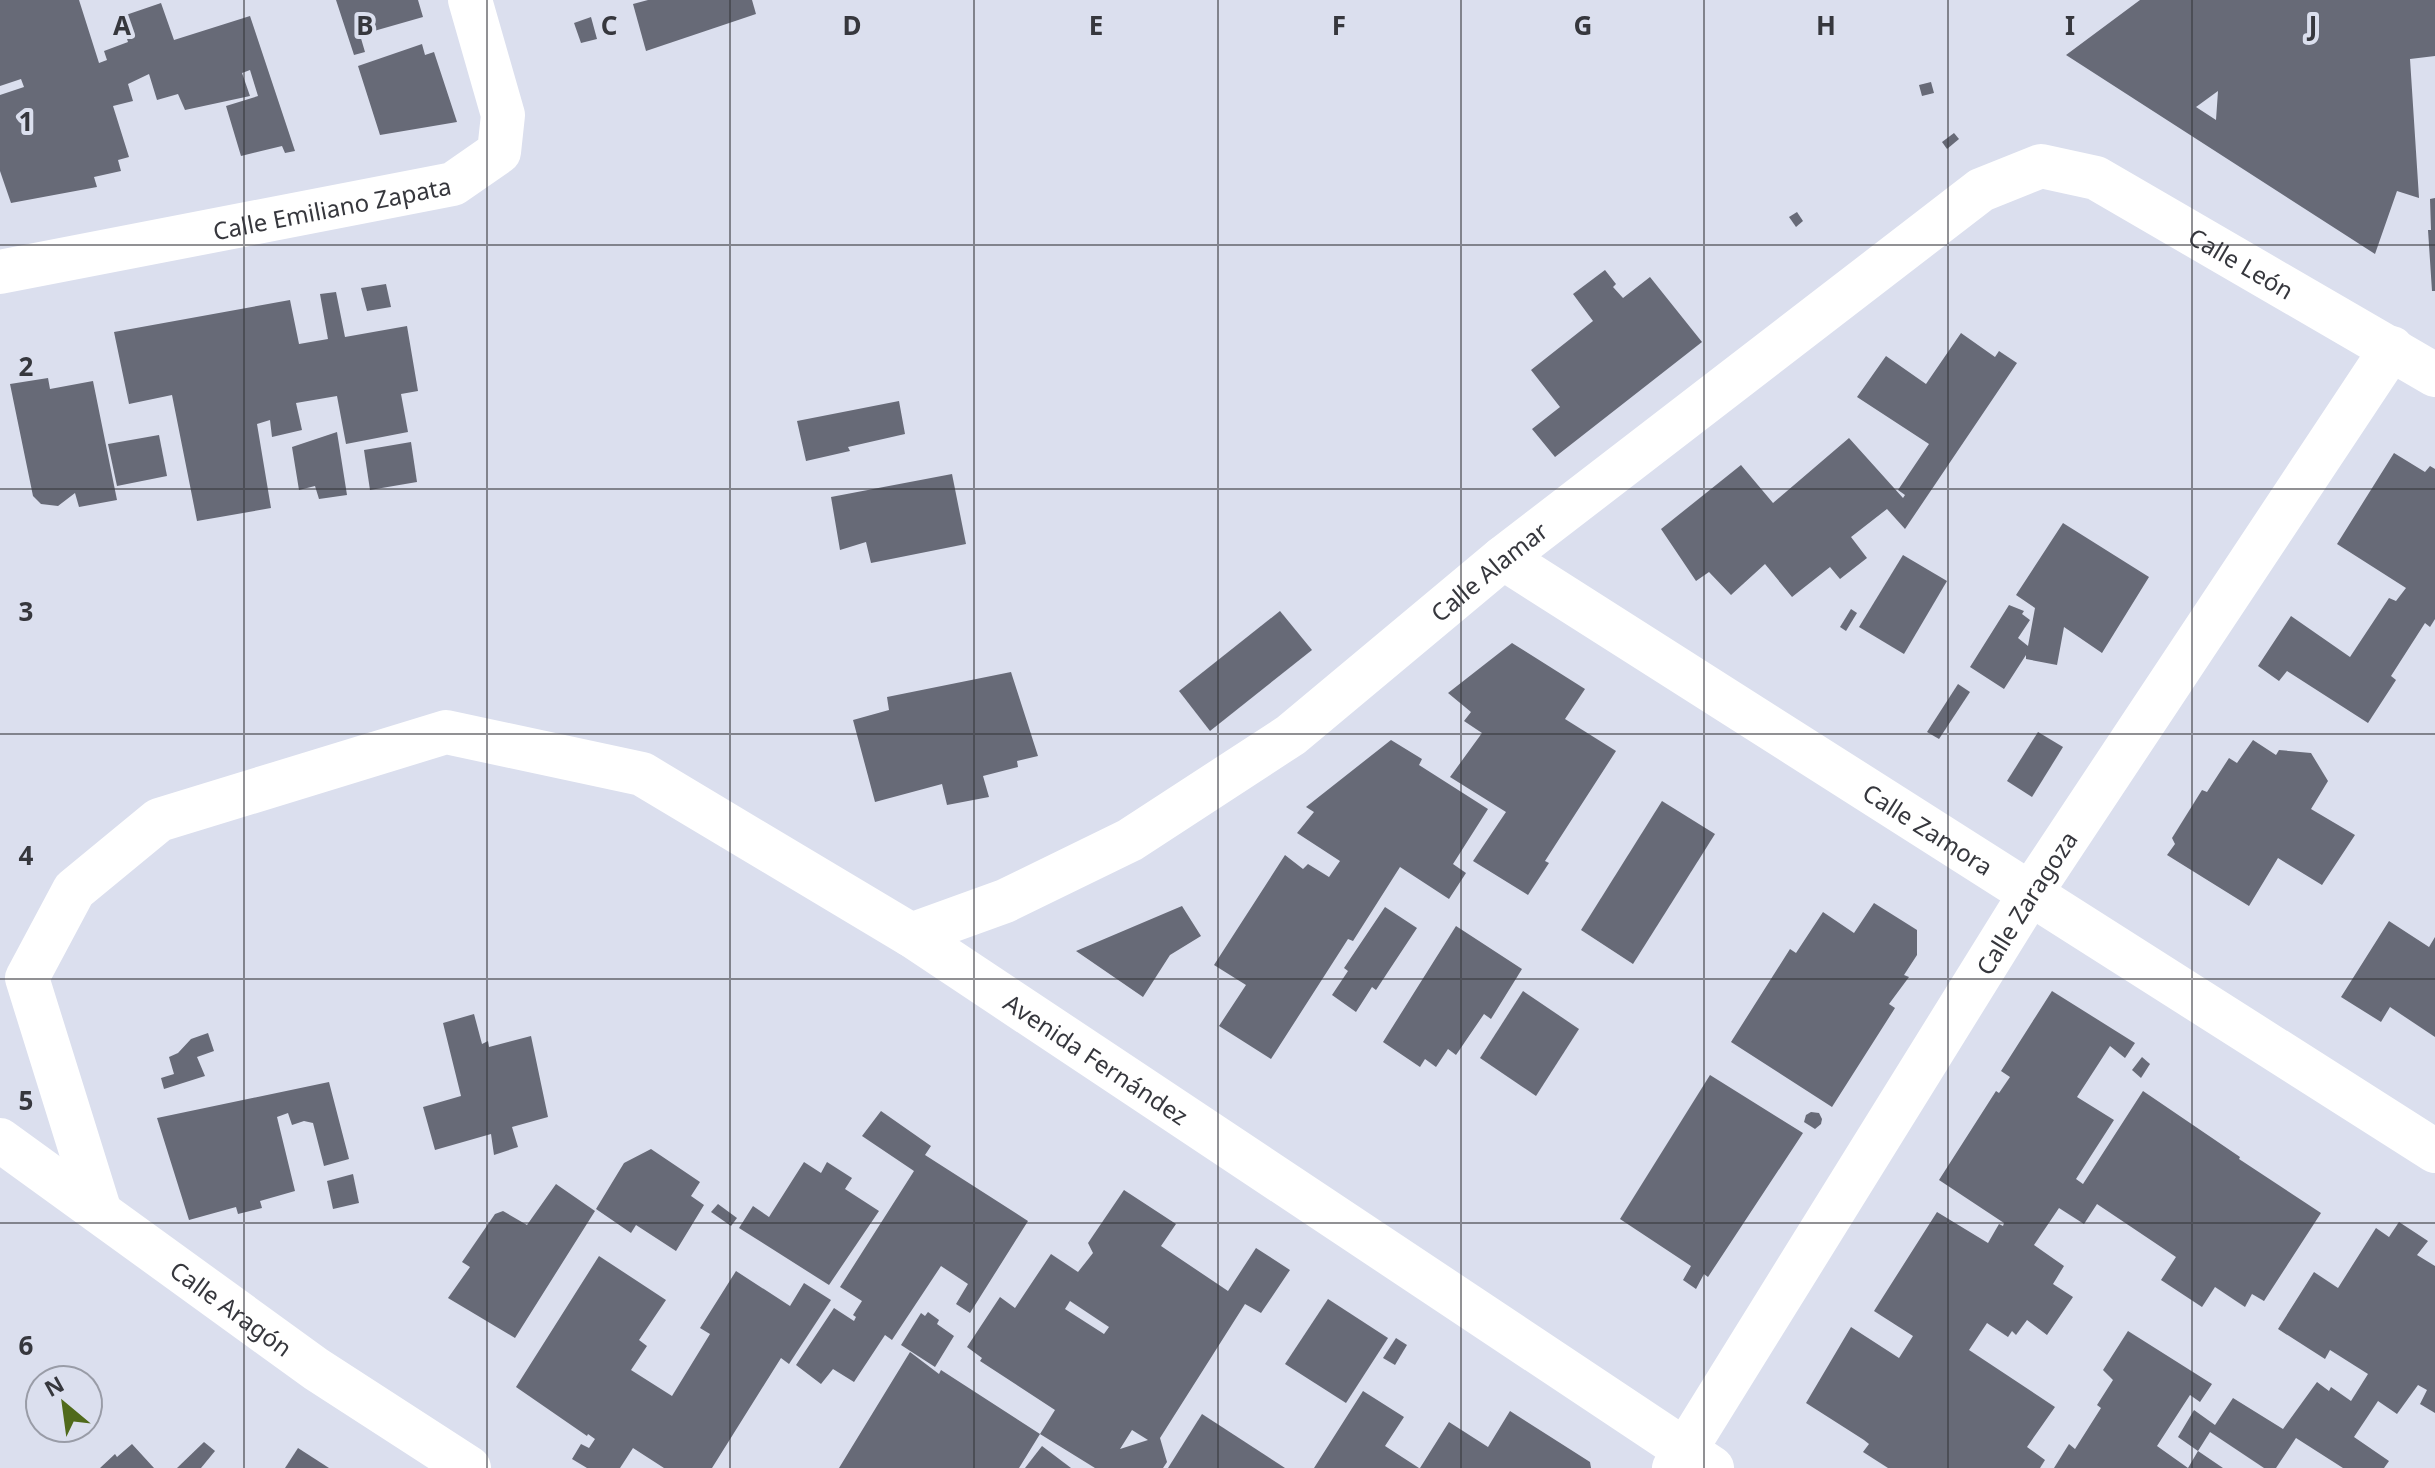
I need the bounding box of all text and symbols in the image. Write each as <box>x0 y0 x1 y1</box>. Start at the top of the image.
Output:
text: A <box>113 7 131 43</box>
text: B <box>356 7 374 43</box>
text: C <box>601 7 617 43</box>
text: D <box>842 7 862 43</box>
text: E <box>1089 7 1103 43</box>
text: F <box>1332 7 1346 43</box>
text: G <box>1574 7 1592 43</box>
text: H <box>1816 7 1836 43</box>
text: I <box>2065 7 2075 43</box>
text: J <box>2307 7 2317 43</box>
text: 1 <box>19 103 33 139</box>
street label: Calle Emiliano Zapata <box>210 168 454 247</box>
street label: Calle León <box>2183 219 2300 306</box>
text: 2 <box>19 348 34 384</box>
street label: Calle Alamar <box>1423 514 1554 629</box>
text: 3 <box>19 593 33 629</box>
street label: Calle Zamora <box>1857 775 1999 882</box>
street label: Calle Zaragoza <box>1968 824 2084 981</box>
text: 4 <box>19 837 34 873</box>
street label: Avenida Fernández <box>998 985 1195 1132</box>
text: 5 <box>19 1082 33 1118</box>
street label: Calle Aragón <box>164 1252 299 1363</box>
text: 6 <box>19 1327 34 1363</box>
north arrow <box>24 1364 104 1444</box>
text: N <box>39 1368 69 1403</box>

